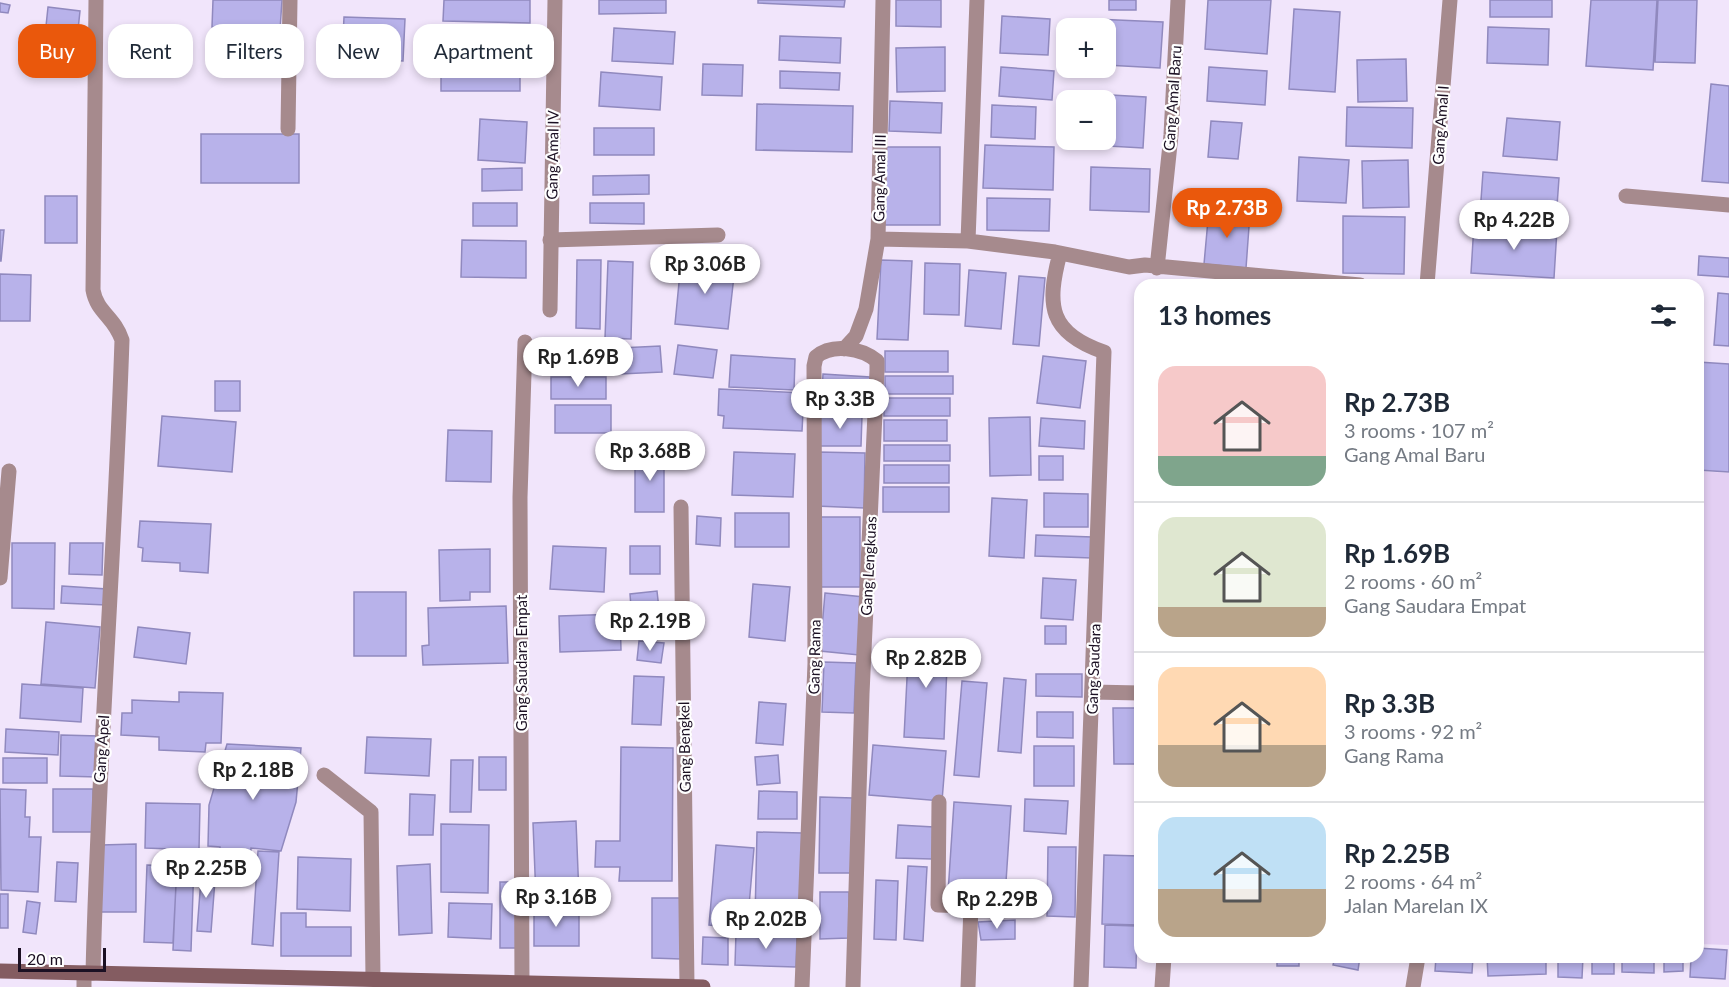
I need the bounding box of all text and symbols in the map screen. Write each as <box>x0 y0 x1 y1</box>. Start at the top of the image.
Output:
map controls <box>1056 18 1116 150</box>
button: + <box>1056 18 1116 78</box>
chip: Buy <box>18 24 96 78</box>
chip: Rent <box>108 24 193 78</box>
chip: Filters <box>205 24 304 78</box>
chip: New <box>316 24 401 78</box>
chip: Apartment <box>413 24 554 78</box>
street label: Gang Amal Baru <box>1159 44 1185 152</box>
street label: Gang Amal I <box>1428 85 1452 165</box>
button: − <box>1056 90 1116 150</box>
street label: Gang Amal IV <box>542 109 562 200</box>
street label: Gang Amal III <box>869 134 889 222</box>
pin: Rp 2.73B <box>1165 188 1289 239</box>
text: Rp 2.73B <box>1186 195 1268 219</box>
pin: Rp 4.22B <box>1452 200 1576 251</box>
text: Rp 4.22B <box>1473 207 1555 231</box>
pin: Rp 3.06B <box>643 244 767 295</box>
text: Rp 3.06B <box>664 251 746 275</box>
text: 13 homes <box>1158 299 1271 331</box>
icon: filters <box>1647 299 1680 332</box>
pin: Rp 1.69B <box>516 337 640 388</box>
text: Rp 1.69B <box>537 344 619 368</box>
pin: Rp 3.3B <box>785 379 895 430</box>
text: Rp 3.3B <box>805 386 875 410</box>
text: Rp 2.73B <box>1344 386 1450 418</box>
icon: home <box>1206 390 1278 462</box>
text: 3 rooms · 107 m² <box>1344 418 1494 442</box>
pin: Rp 3.68B <box>588 431 712 482</box>
text: Rp 3.68B <box>609 438 691 462</box>
text: Gang Amal Baru <box>1344 442 1485 466</box>
street label: Gang Lengkuas <box>856 516 880 616</box>
text: Rp 1.69B <box>1344 537 1450 569</box>
icon: home <box>1206 541 1278 613</box>
text: 2 rooms · 60 m² <box>1344 569 1482 593</box>
text: Gang Saudara Empat <box>1344 593 1526 617</box>
street label: Gang Saudara Empat <box>512 594 530 731</box>
pin: Rp 2.19B <box>588 601 712 652</box>
text: Rp 2.19B <box>609 608 691 632</box>
street label: Gang Rama <box>804 619 824 695</box>
street label: Gang Saudara <box>1082 623 1104 715</box>
pin: Rp 2.82B <box>864 638 988 689</box>
text: Rp 2.82B <box>885 645 967 669</box>
text: Rp 3.3B <box>1344 687 1435 719</box>
icon: home <box>1206 691 1278 763</box>
street label: Gang Bengkel <box>674 701 694 793</box>
street label: Gang Apel <box>90 715 112 783</box>
text: 3 rooms · 92 m² <box>1344 719 1482 743</box>
text: Gang Rama <box>1344 743 1444 767</box>
pin: Rp 2.18B <box>191 750 315 801</box>
text: Rp 2.18B <box>212 757 294 781</box>
text: Rp 2.25B <box>1344 837 1450 869</box>
icon: home <box>1206 841 1278 913</box>
pin: Rp 2.25B <box>144 848 268 899</box>
text: Rp 2.25B <box>165 855 247 879</box>
text: 2 rooms · 64 m² <box>1344 869 1482 893</box>
pin: Rp 3.16B <box>494 877 618 928</box>
pin: Rp 2.29B <box>935 879 1059 930</box>
text: Rp 3.16B <box>515 884 597 908</box>
text: Rp 2.29B <box>956 886 1038 910</box>
text: Jalan Marelan IX <box>1344 893 1488 917</box>
pin: Rp 2.02B <box>704 899 828 950</box>
text: Rp 2.02B <box>725 906 807 930</box>
scale bar <box>18 945 106 972</box>
text: 20 m <box>27 949 63 968</box>

